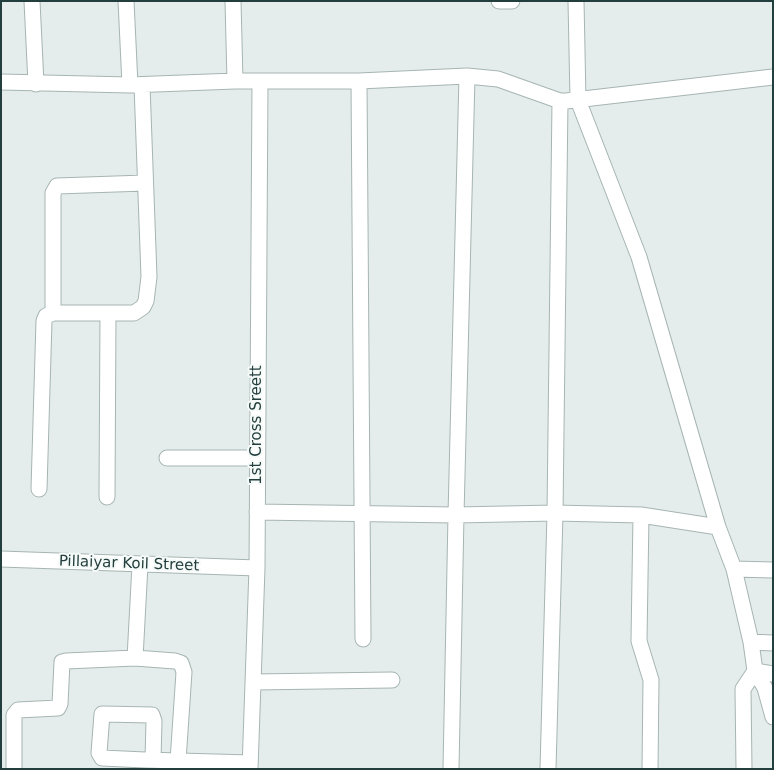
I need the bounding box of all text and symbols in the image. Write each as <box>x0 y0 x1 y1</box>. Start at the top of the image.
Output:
street label: 1st Cross Sreett <box>248 365 266 485</box>
street label: Pillaiyar Koil Street <box>58 553 200 575</box>

